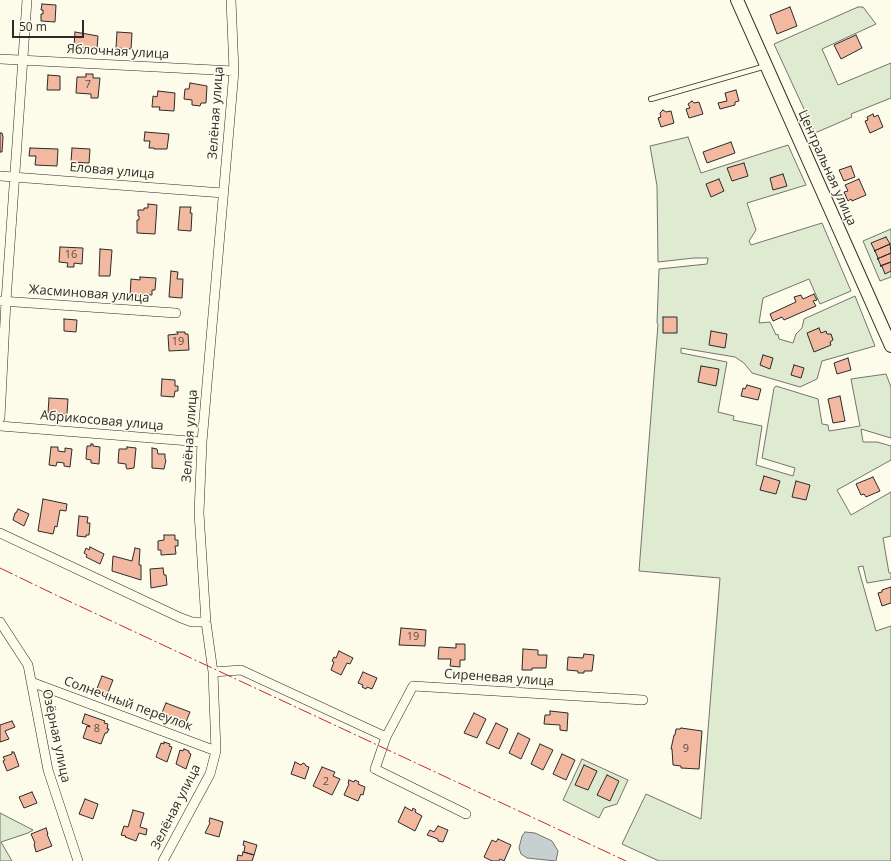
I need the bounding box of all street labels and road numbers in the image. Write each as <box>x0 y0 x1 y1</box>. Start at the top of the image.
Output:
street label: Яблочная улица <box>66 42 170 62</box>
street label: Зелёная улица <box>205 66 227 160</box>
street label: Центральная улица <box>794 108 860 228</box>
street label: Еловая улица <box>69 160 155 182</box>
street label: Жасминовая улица <box>28 282 150 306</box>
street label: Зелёная улица <box>179 389 201 483</box>
street label: Абрикосовая улица <box>40 408 164 434</box>
street label: Сиреневая улица <box>444 666 554 690</box>
street label: Солнечный переулок <box>62 673 194 735</box>
street label: Озёрная улица <box>38 688 74 784</box>
street label: Зелёная улица <box>148 762 204 852</box>

